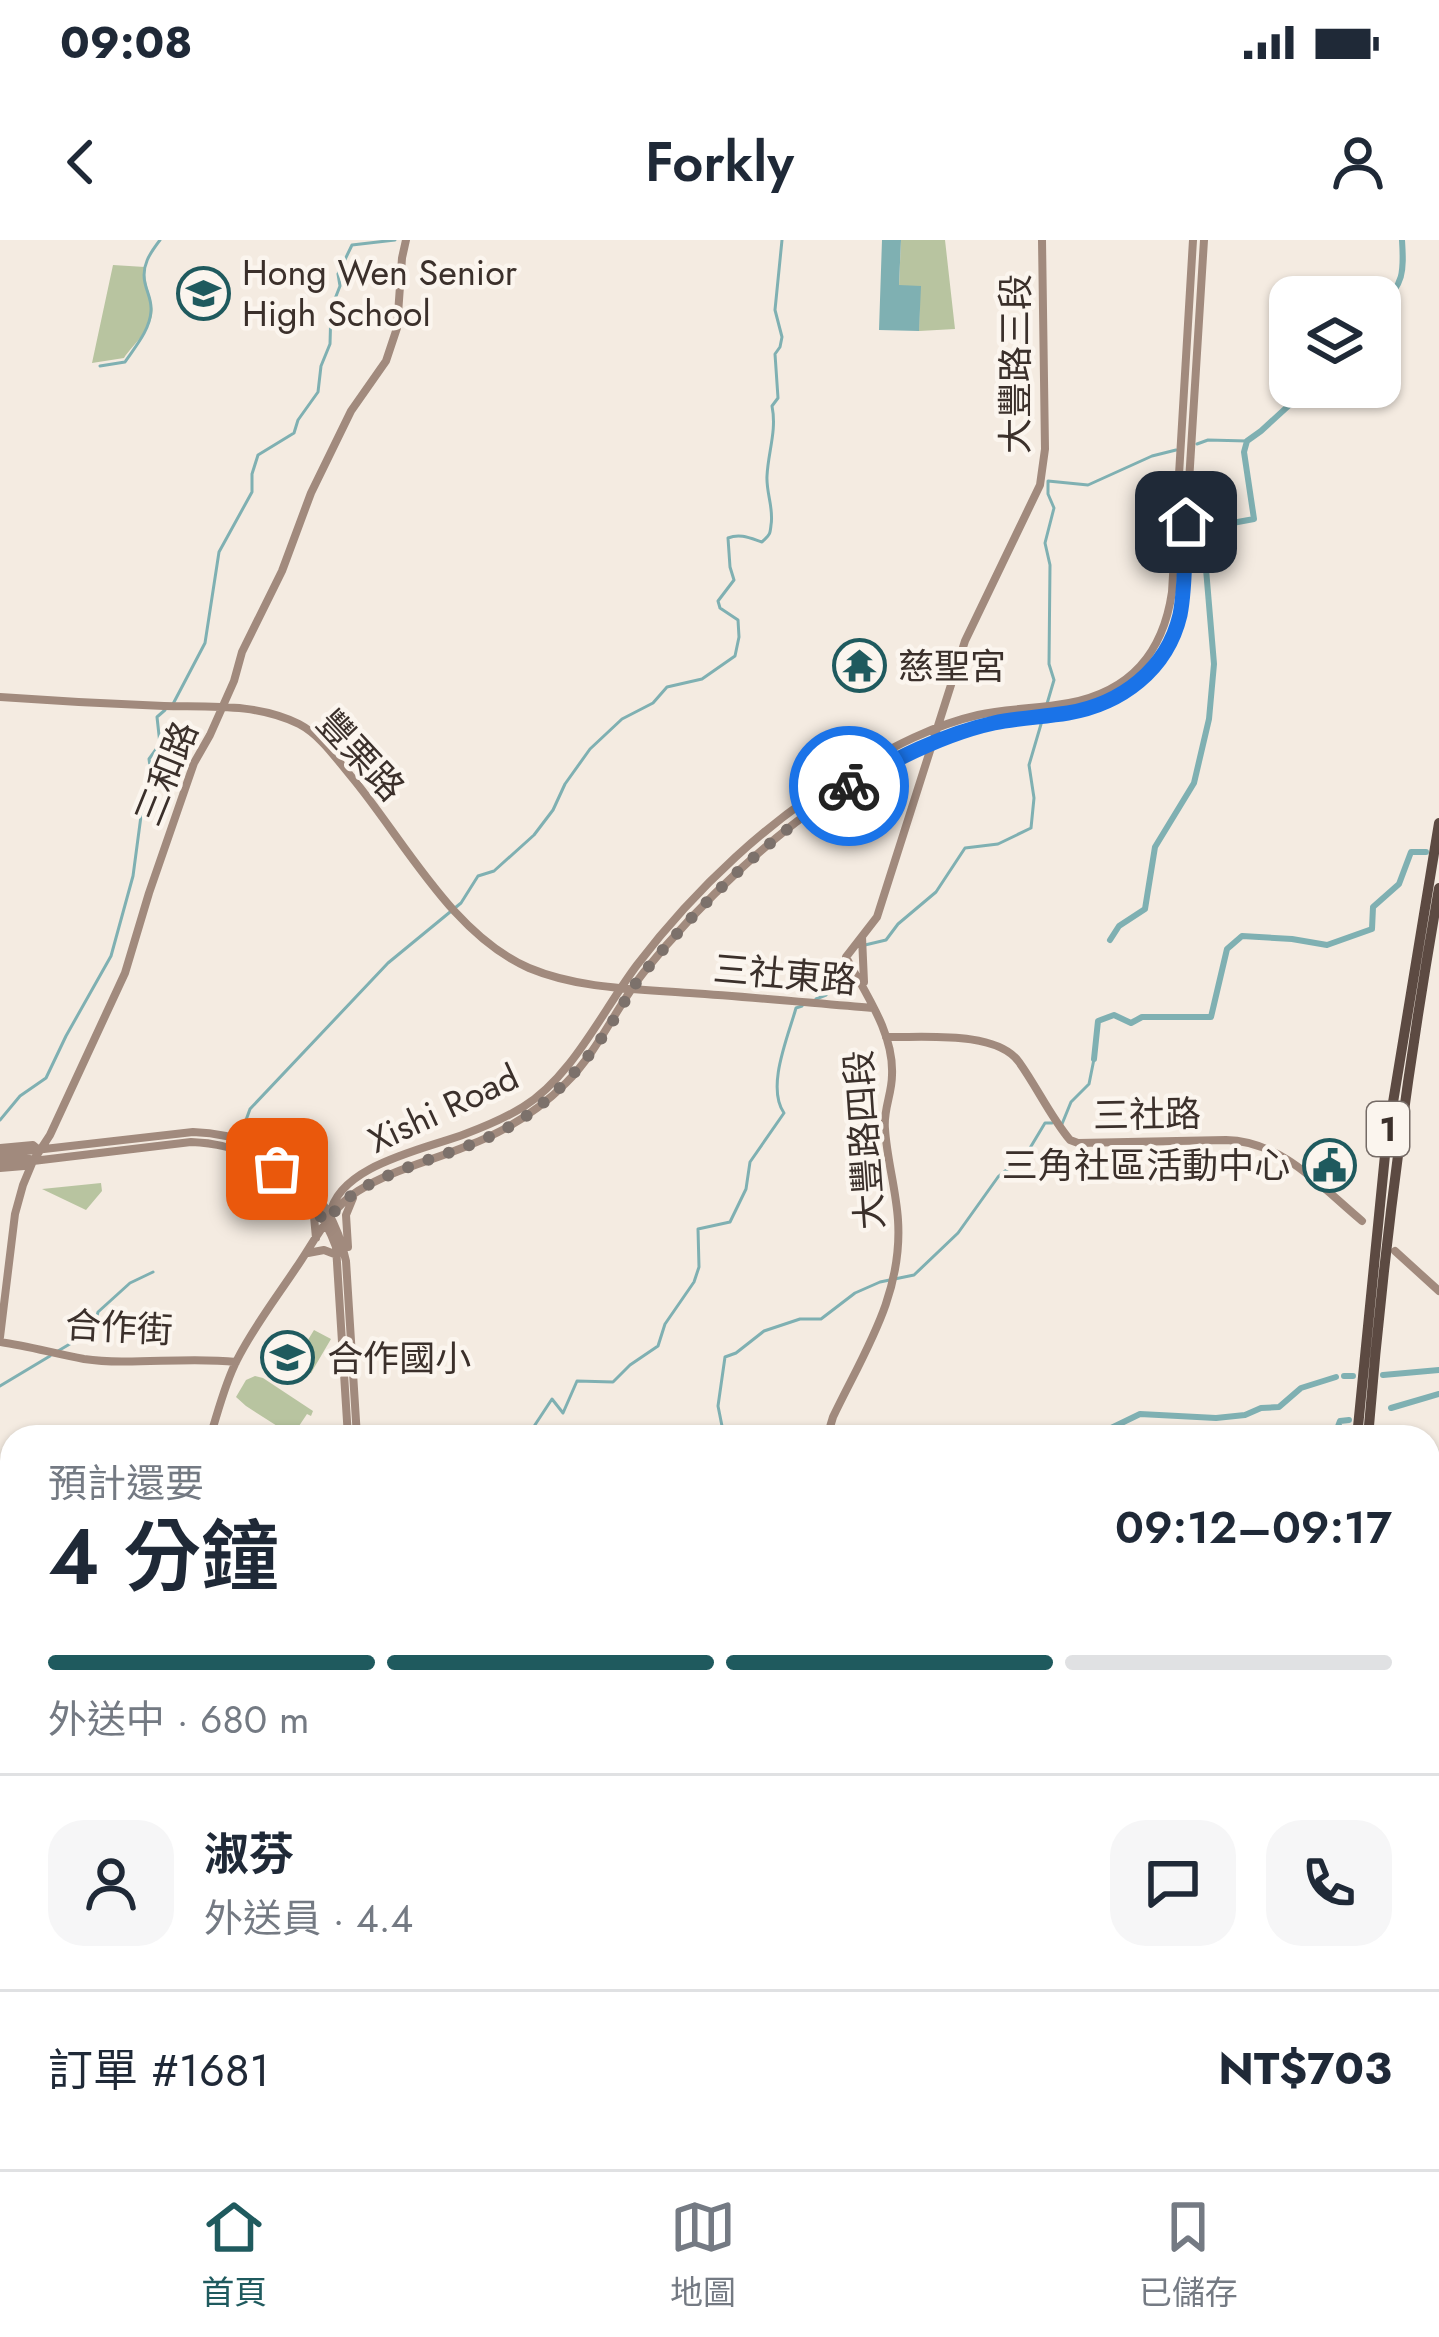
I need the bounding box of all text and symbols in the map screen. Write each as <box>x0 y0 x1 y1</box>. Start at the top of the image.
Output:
text: 09:08 <box>60 10 192 75</box>
text: Forkly <box>645 123 794 201</box>
icon: back <box>48 129 114 195</box>
icon: person <box>1325 129 1391 195</box>
place label: Hong Wen Senior High School <box>242 246 518 339</box>
school or university icon: Hong Wen Senior High School <box>175 265 231 321</box>
street label: 大豐路三段 <box>989 274 1041 454</box>
map controls <box>1269 276 1401 408</box>
button: layers <box>1269 276 1401 408</box>
pin <box>1135 471 1237 573</box>
icon: home <box>1153 489 1219 555</box>
temple icon: 慈聖宮 <box>831 638 887 694</box>
place label: 慈聖宮 <box>898 640 1006 692</box>
street label: 豐栗路 <box>305 698 417 812</box>
street label: 三和路 <box>122 713 210 833</box>
courier <box>789 726 909 846</box>
icon: bike <box>816 753 882 819</box>
street label: 三社東路 <box>711 942 859 1006</box>
street label: 大豐路四段 <box>832 1048 896 1232</box>
street label: Xishi Road <box>359 1051 527 1165</box>
street label: 三社路 <box>1093 1087 1201 1141</box>
road number: 1 <box>1367 1102 1409 1156</box>
pin <box>226 1118 328 1220</box>
icon: bag <box>244 1136 310 1202</box>
public building icon: 三角社區活動中心 <box>1301 1137 1357 1193</box>
place label: 三角社區活動中心 <box>1002 1139 1290 1191</box>
street label: 合作街 <box>64 1298 174 1356</box>
school or university icon: 合作國小 <box>260 1330 316 1386</box>
place label: 合作國小 <box>327 1332 471 1384</box>
text: 預計還要 <box>48 1455 204 1512</box>
text: 09:12–09:17 <box>1115 1495 1392 1560</box>
text: 4 分鐘 <box>48 1501 279 1613</box>
text: 外送中 · 680 m <box>48 1691 309 1748</box>
button: person <box>48 1820 174 1946</box>
button: chat <box>1110 1820 1236 1946</box>
button: phone <box>1266 1820 1392 1946</box>
text: 淑芬 <box>204 1822 294 1887</box>
text: 外送員 · 4.4 <box>204 1890 413 1947</box>
text: NT$703 <box>1218 2036 1392 2101</box>
text: 訂單 #1681 <box>48 2038 270 2103</box>
tab: 首頁 <box>201 2194 267 2316</box>
tab: 地圖 <box>670 2194 736 2316</box>
tab: 已儲存 <box>1139 2194 1238 2316</box>

